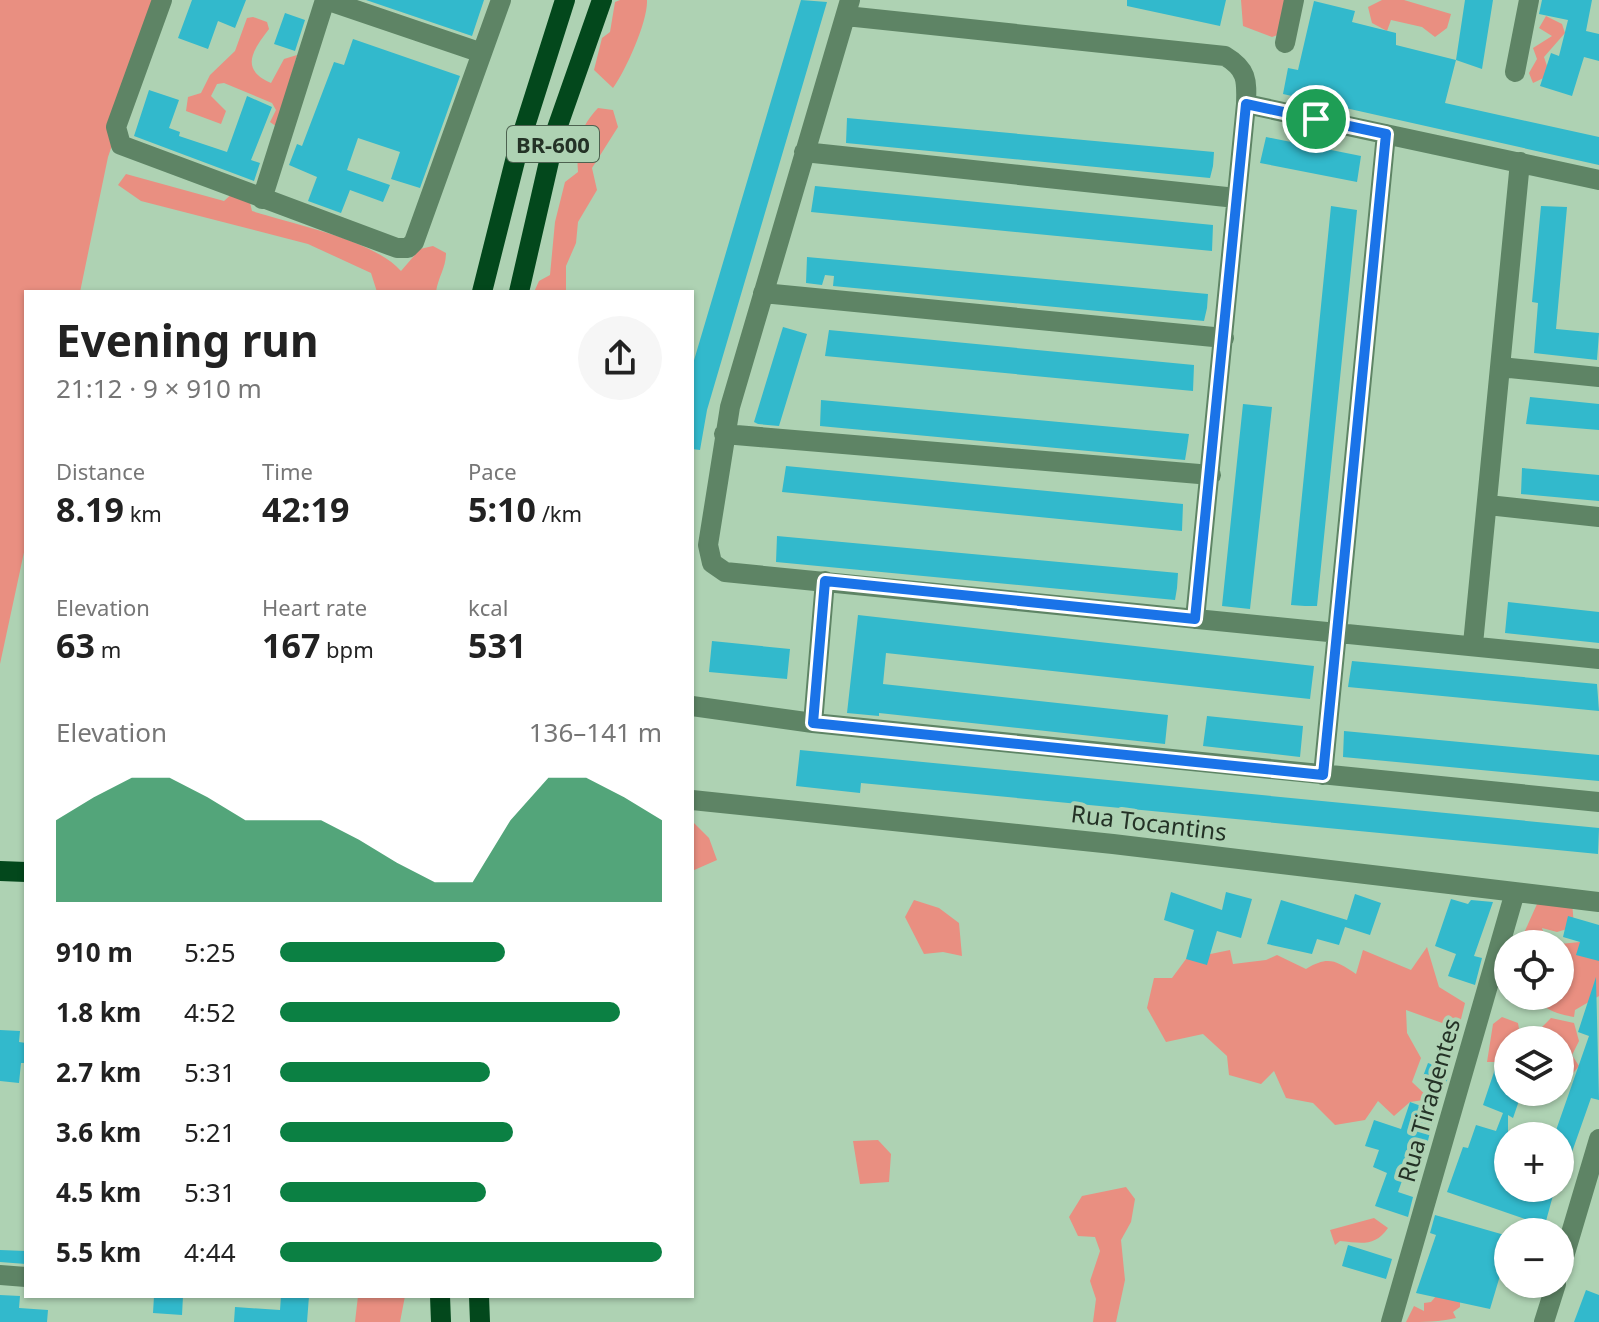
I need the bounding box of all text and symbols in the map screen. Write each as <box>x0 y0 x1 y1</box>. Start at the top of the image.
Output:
pin <box>1282 85 1350 153</box>
icon: arrive <box>1294 97 1338 141</box>
road number: BR-600 <box>507 126 599 162</box>
text: Evening run <box>56 310 319 370</box>
button: share <box>578 316 662 400</box>
text: 21:12 · 9 × 910 m <box>56 370 262 406</box>
text: Distance <box>56 456 145 486</box>
text: Time <box>262 456 313 486</box>
text: Pace <box>468 456 517 486</box>
text: 8.19 <box>56 486 124 532</box>
text: 42:19 <box>262 486 349 532</box>
text: 5:10 <box>468 486 536 532</box>
text: km <box>124 498 162 528</box>
text: /km <box>536 498 582 528</box>
text: Elevation <box>56 592 150 622</box>
text: Heart rate <box>262 592 367 622</box>
text: kcal <box>468 592 508 622</box>
text: 63 <box>56 622 95 668</box>
text: 167 <box>262 622 320 668</box>
text: 531 <box>468 622 526 668</box>
text: m <box>95 634 121 664</box>
text: bpm <box>320 634 374 664</box>
text: Elevation <box>56 714 167 750</box>
text: 136–141 m <box>529 714 662 750</box>
street label: Rua Tocantins <box>1069 796 1229 848</box>
map controls <box>1494 930 1574 1298</box>
button: locate <box>1494 930 1574 1010</box>
text: 910 m <box>56 934 133 970</box>
text: 5:25 <box>184 934 236 970</box>
text: 1.8 km <box>56 994 141 1030</box>
text: 4:52 <box>184 994 236 1030</box>
street label: Rua Tiradentes <box>1389 1014 1467 1186</box>
button: layers <box>1494 1026 1574 1106</box>
text: 2.7 km <box>56 1054 141 1090</box>
text: 5:31 <box>184 1054 236 1090</box>
text: 3.6 km <box>56 1114 141 1150</box>
text: 5:21 <box>184 1114 236 1150</box>
button: + <box>1494 1122 1574 1202</box>
text: 4.5 km <box>56 1174 141 1210</box>
text: 5:31 <box>184 1174 236 1210</box>
button: − <box>1494 1218 1574 1298</box>
text: 5.5 km <box>56 1234 141 1270</box>
text: 4:44 <box>184 1234 236 1270</box>

